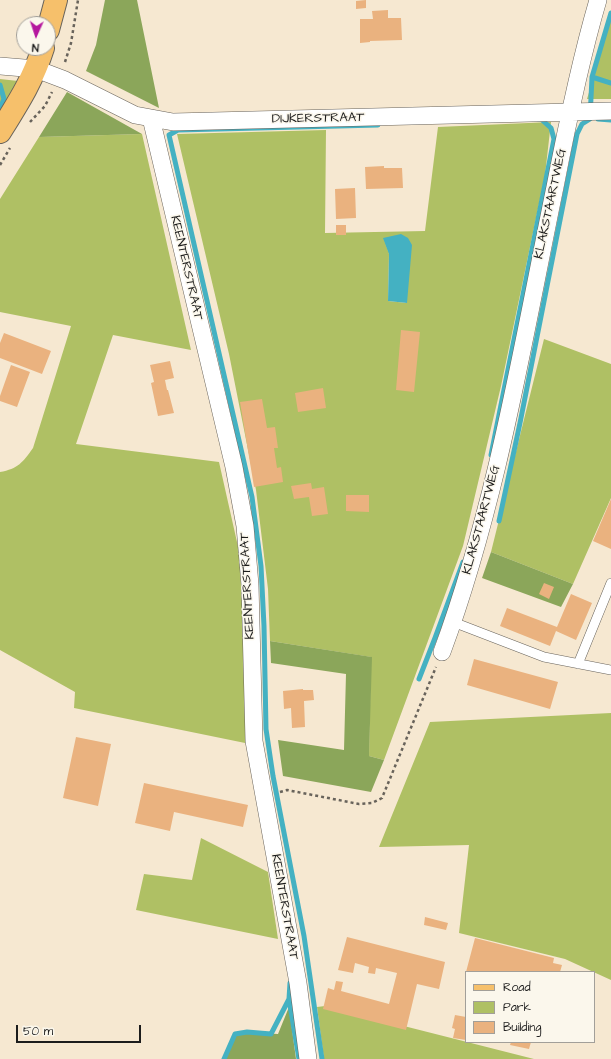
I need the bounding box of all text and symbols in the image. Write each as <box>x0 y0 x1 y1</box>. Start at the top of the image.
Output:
north arrow <box>16 16 56 56</box>
text: N <box>32 40 39 55</box>
street label: DIJKERSTRAAT <box>272 110 364 128</box>
street label: KLAKSTAARTWEG <box>532 147 570 261</box>
street label: KEENTERSTRAAT <box>166 214 206 322</box>
street label: KLAKSTAARTWEG <box>460 464 504 576</box>
street label: KEENTERSTRAAT <box>237 532 259 640</box>
street label: KEENTERSTRAAT <box>267 853 301 961</box>
legend <box>465 971 595 1043</box>
text: Road <box>503 979 531 996</box>
text: Park <box>503 999 531 1016</box>
scale bar <box>18 1017 143 1043</box>
text: Building <box>503 1019 541 1036</box>
text: 50 m <box>23 1023 53 1040</box>

